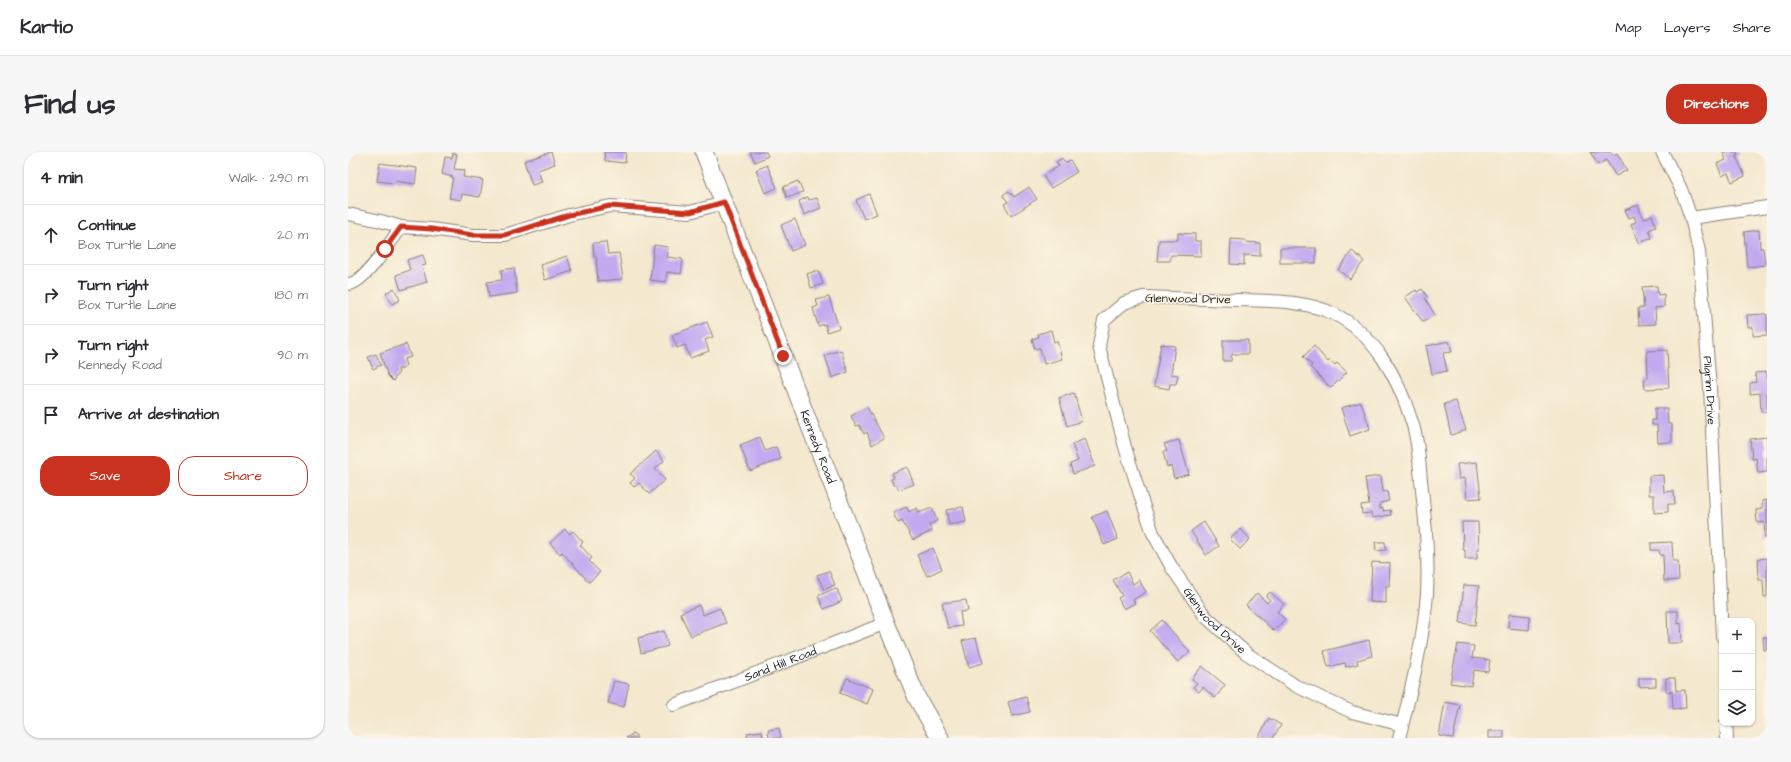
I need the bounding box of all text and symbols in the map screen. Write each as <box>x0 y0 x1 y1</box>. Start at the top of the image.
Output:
text: Kartio <box>20 14 73 41</box>
text: Map <box>1615 18 1642 38</box>
text: Layers <box>1664 18 1711 38</box>
text: Share <box>1733 18 1771 38</box>
button: Directions <box>1666 84 1767 124</box>
text: Find us <box>24 85 115 124</box>
text: 4 min <box>40 166 83 190</box>
text: Walk · 290 m <box>229 169 308 187</box>
text: Continue <box>78 215 136 236</box>
icon: ahead <box>40 224 62 246</box>
text: 20 m <box>277 226 308 244</box>
text: Box Turtle Lane <box>78 236 176 254</box>
route start <box>376 240 394 258</box>
text: Turn right <box>78 275 149 296</box>
icon: right <box>40 284 62 306</box>
text: 180 m <box>274 286 308 304</box>
street label: Glenwood Drive <box>1145 290 1232 308</box>
text: Box Turtle Lane <box>78 296 176 314</box>
text: Turn right <box>78 335 149 356</box>
icon: right <box>40 344 62 366</box>
text: 90 m <box>277 346 308 364</box>
route end <box>774 347 792 365</box>
street label: Pilgrim Drive <box>1699 355 1720 426</box>
text: Kennedy Road <box>78 356 162 374</box>
icon: arrive <box>40 404 62 426</box>
text: Arrive at destination <box>78 404 219 425</box>
street label: Kennedy Road <box>796 408 840 486</box>
button: Save <box>40 456 170 496</box>
button: Share <box>178 456 308 496</box>
street label: Glenwood Drive <box>1179 584 1250 658</box>
map controls <box>1719 618 1755 726</box>
button: + <box>1719 618 1755 654</box>
street label: Sand Hill Road <box>742 642 819 686</box>
button: − <box>1719 654 1755 690</box>
button: layers <box>1719 690 1755 726</box>

